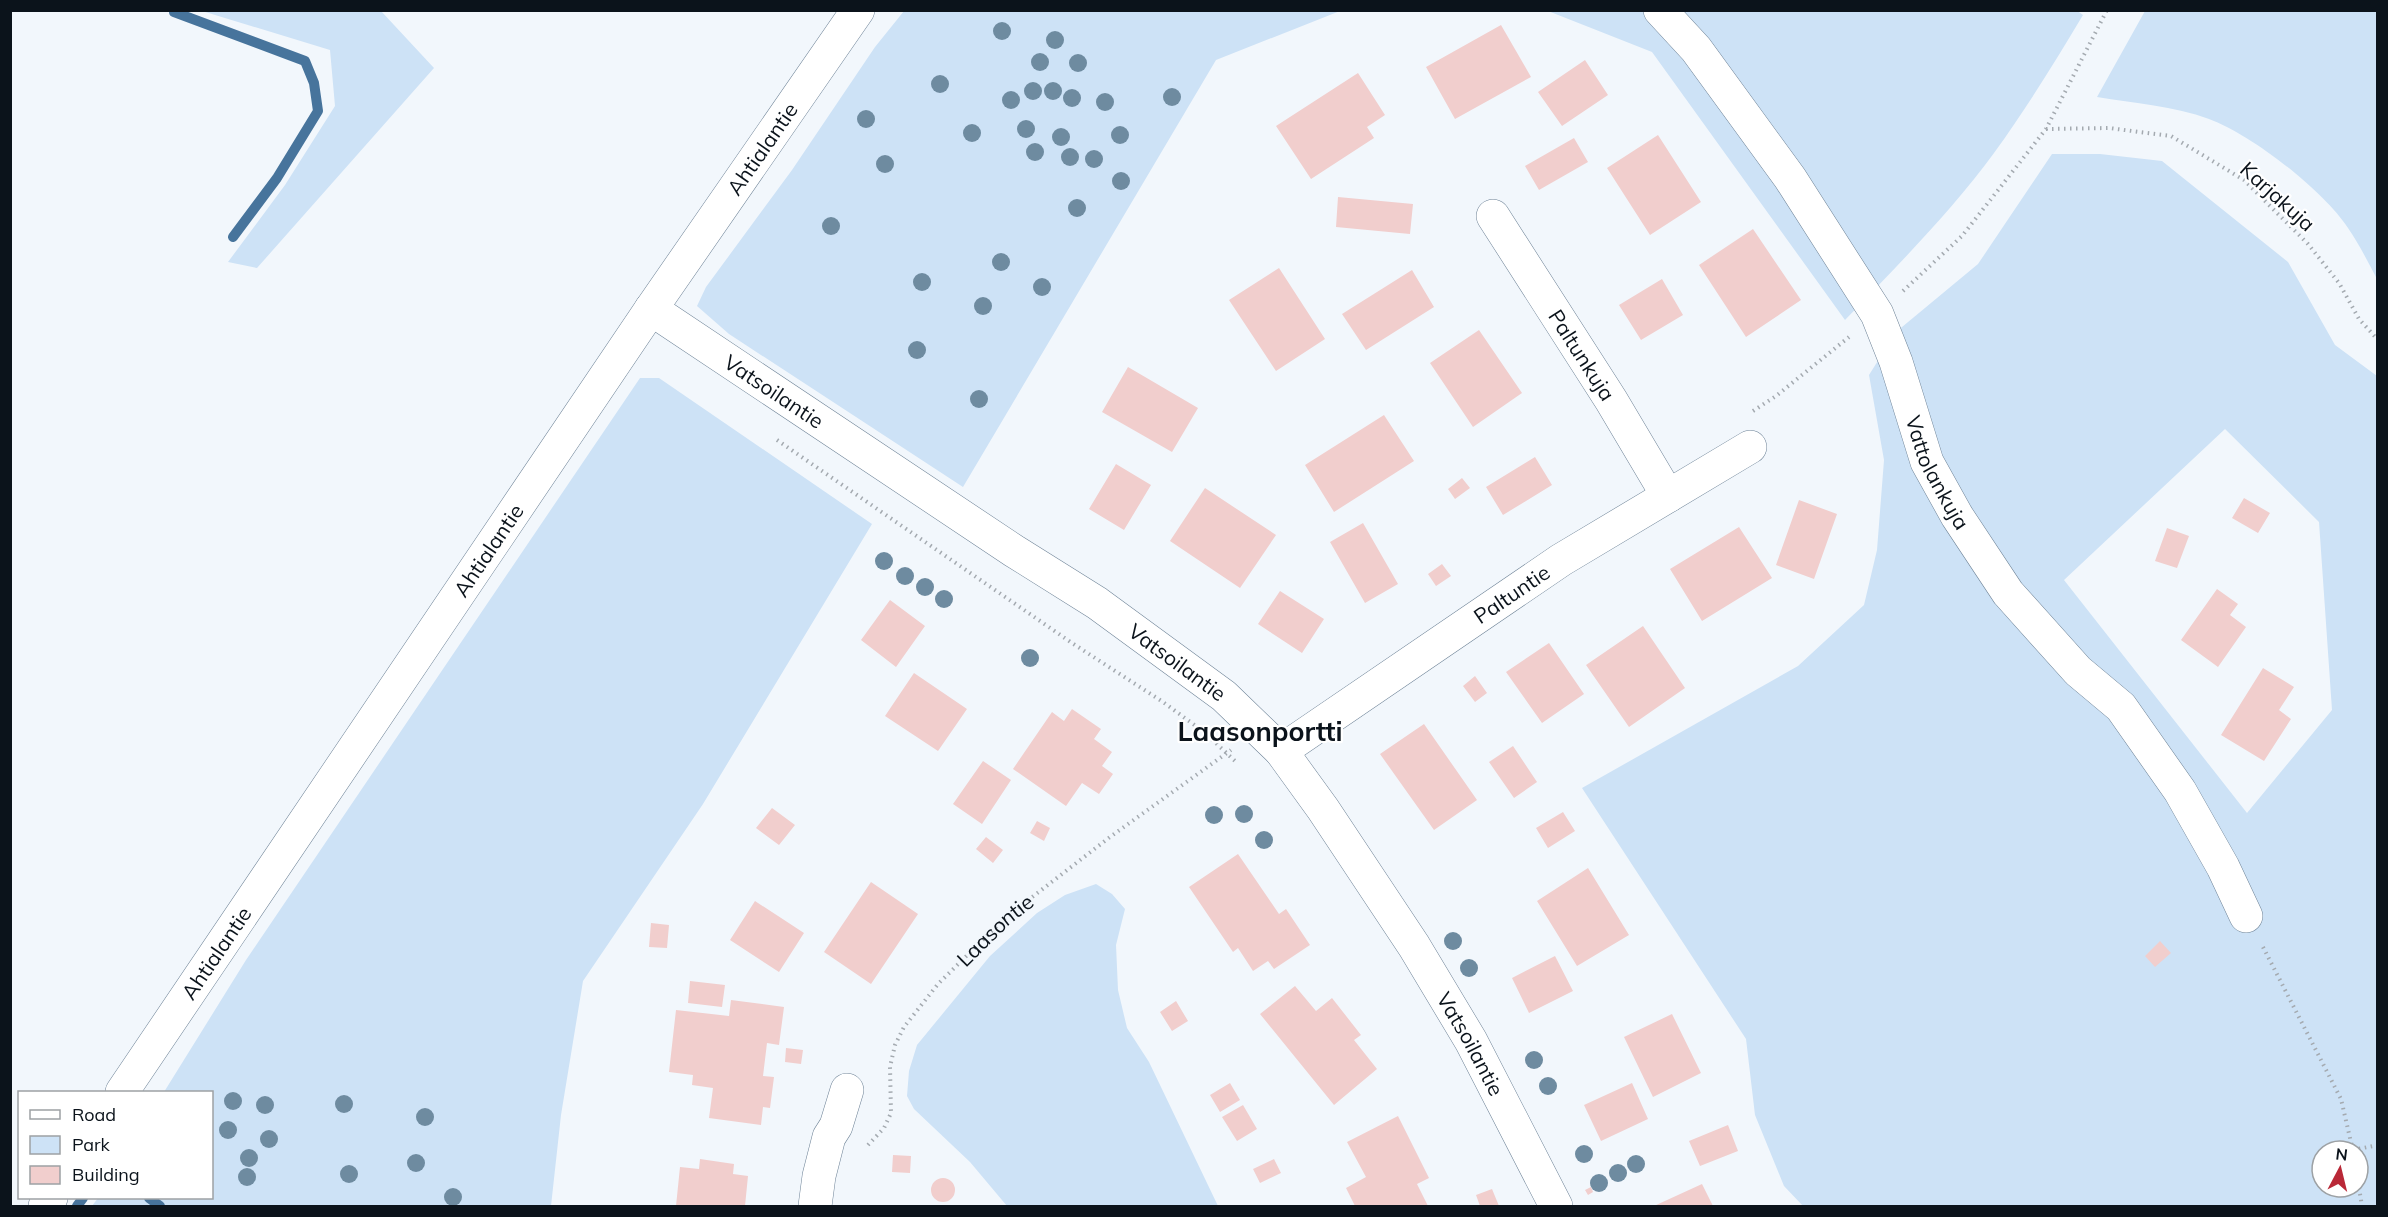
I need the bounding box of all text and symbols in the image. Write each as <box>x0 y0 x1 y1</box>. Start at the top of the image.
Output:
street label: Ahtialantie <box>721 97 803 200</box>
street label: Karjakuja <box>2235 156 2321 236</box>
street label: Paltunkuja <box>1543 304 1621 405</box>
street label: Vatsoilantie <box>719 349 829 434</box>
street label: Vattolankuja <box>1900 412 1975 534</box>
street label: Ahtialantie <box>448 499 529 601</box>
street label: Paltuntie <box>1468 559 1554 629</box>
street label: Vatsoilantie <box>1124 618 1231 706</box>
district label: Laasonportti <box>1177 714 1343 748</box>
street label: Laasontie <box>951 888 1038 972</box>
street label: Ahtialantie <box>175 901 257 1004</box>
street label: Vatsoilantie <box>1432 987 1510 1100</box>
legend <box>18 1091 213 1199</box>
text: Road <box>72 1103 116 1126</box>
text: Park <box>72 1133 111 1156</box>
north arrow <box>2310 1139 2370 1199</box>
text: N <box>2335 1143 2349 1165</box>
text: Building <box>72 1163 140 1186</box>

